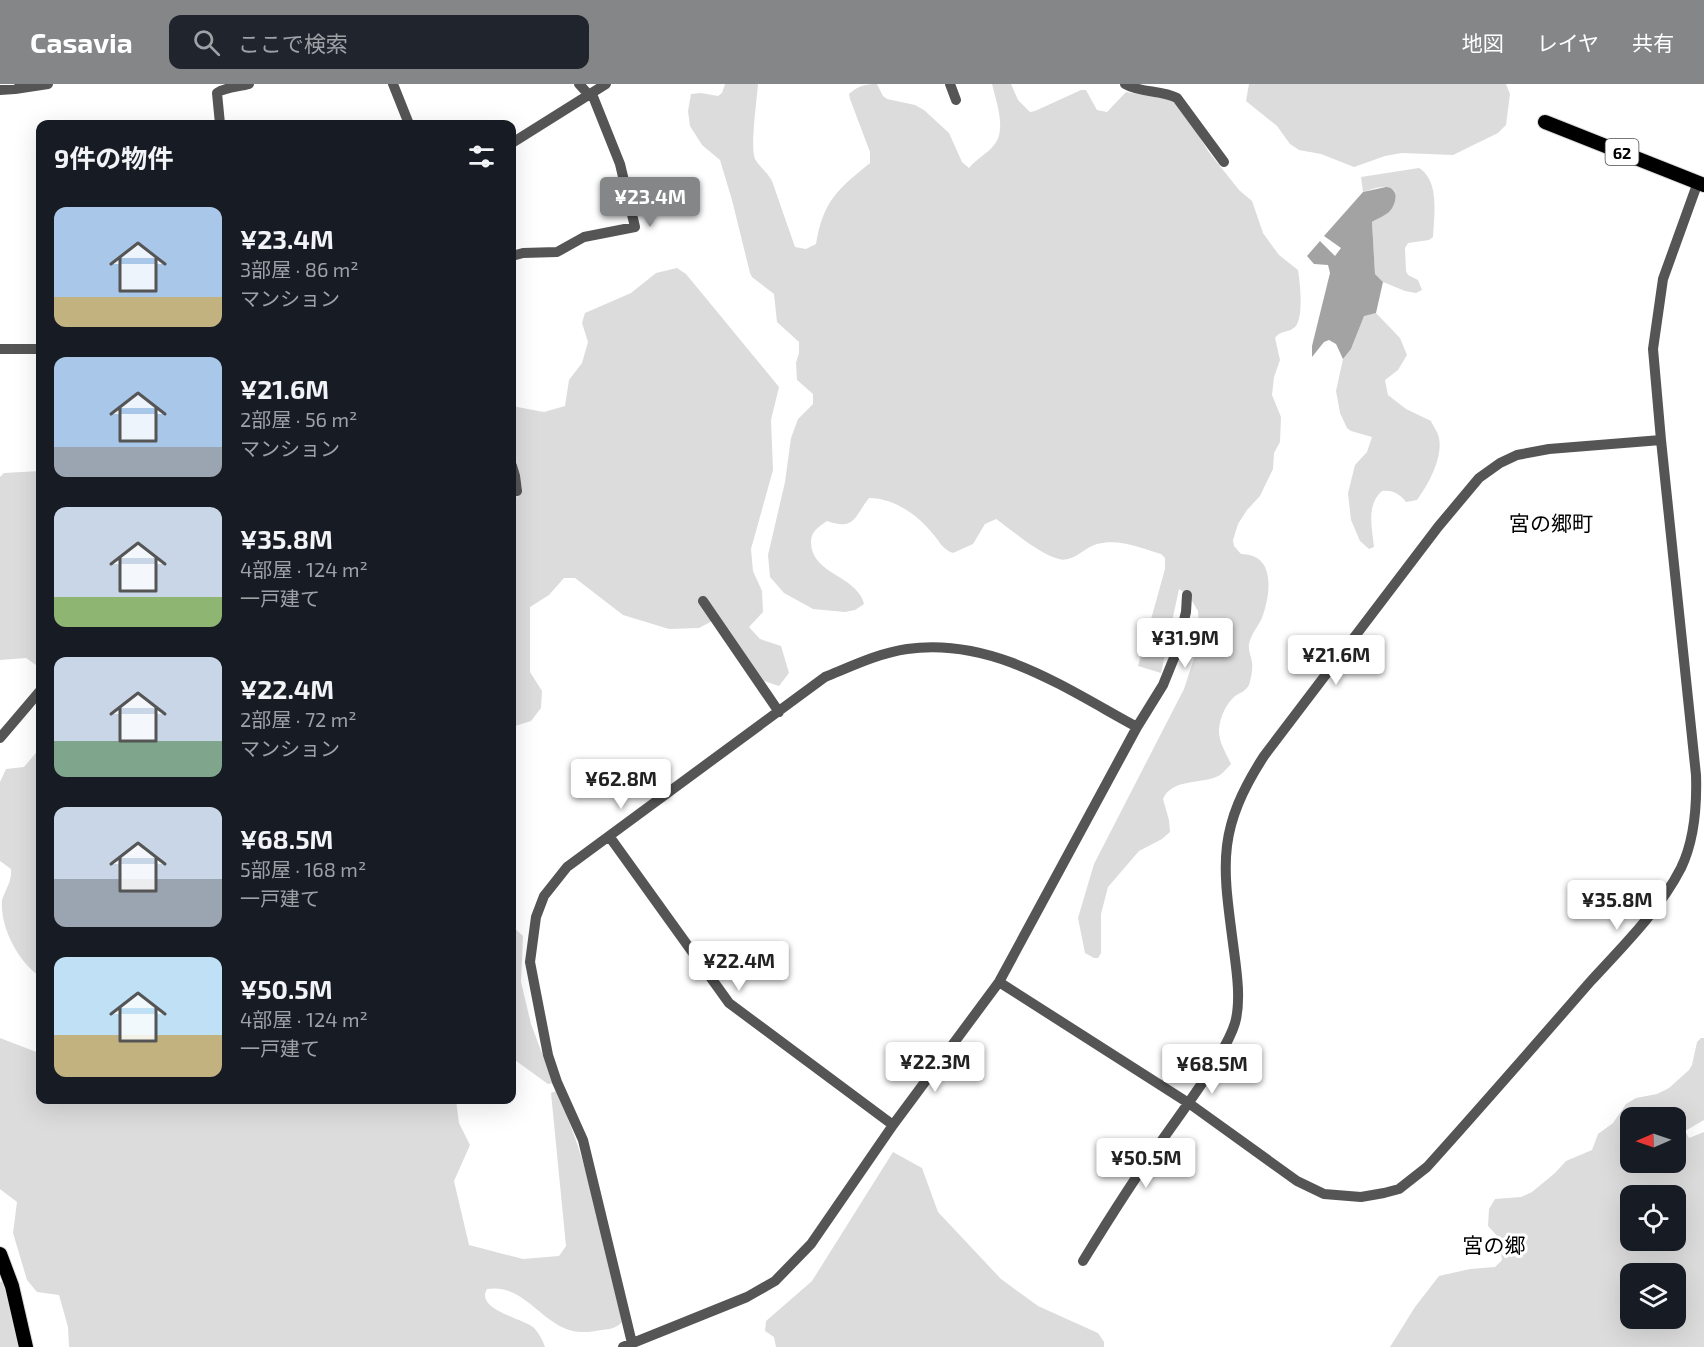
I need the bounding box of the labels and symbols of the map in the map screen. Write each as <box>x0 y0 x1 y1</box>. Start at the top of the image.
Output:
road number: 62 <box>1606 139 1638 165</box>
pin: ¥23.4M <box>601 177 699 228</box>
district label: 宮の郷町 <box>1509 510 1593 535</box>
pin: ¥31.9M <box>1136 618 1234 669</box>
pin: ¥21.6M <box>1287 635 1385 686</box>
pin: ¥62.8M <box>572 759 670 810</box>
pin: ¥35.8M <box>1568 880 1666 931</box>
pin: ¥22.4M <box>690 941 788 992</box>
pin: ¥22.3M <box>886 1042 984 1093</box>
pin: ¥68.5M <box>1163 1044 1261 1095</box>
north arrow <box>1620 1107 1686 1173</box>
pin: ¥50.5M <box>1097 1138 1195 1189</box>
district label: 宮の郷 <box>1463 1232 1526 1257</box>

